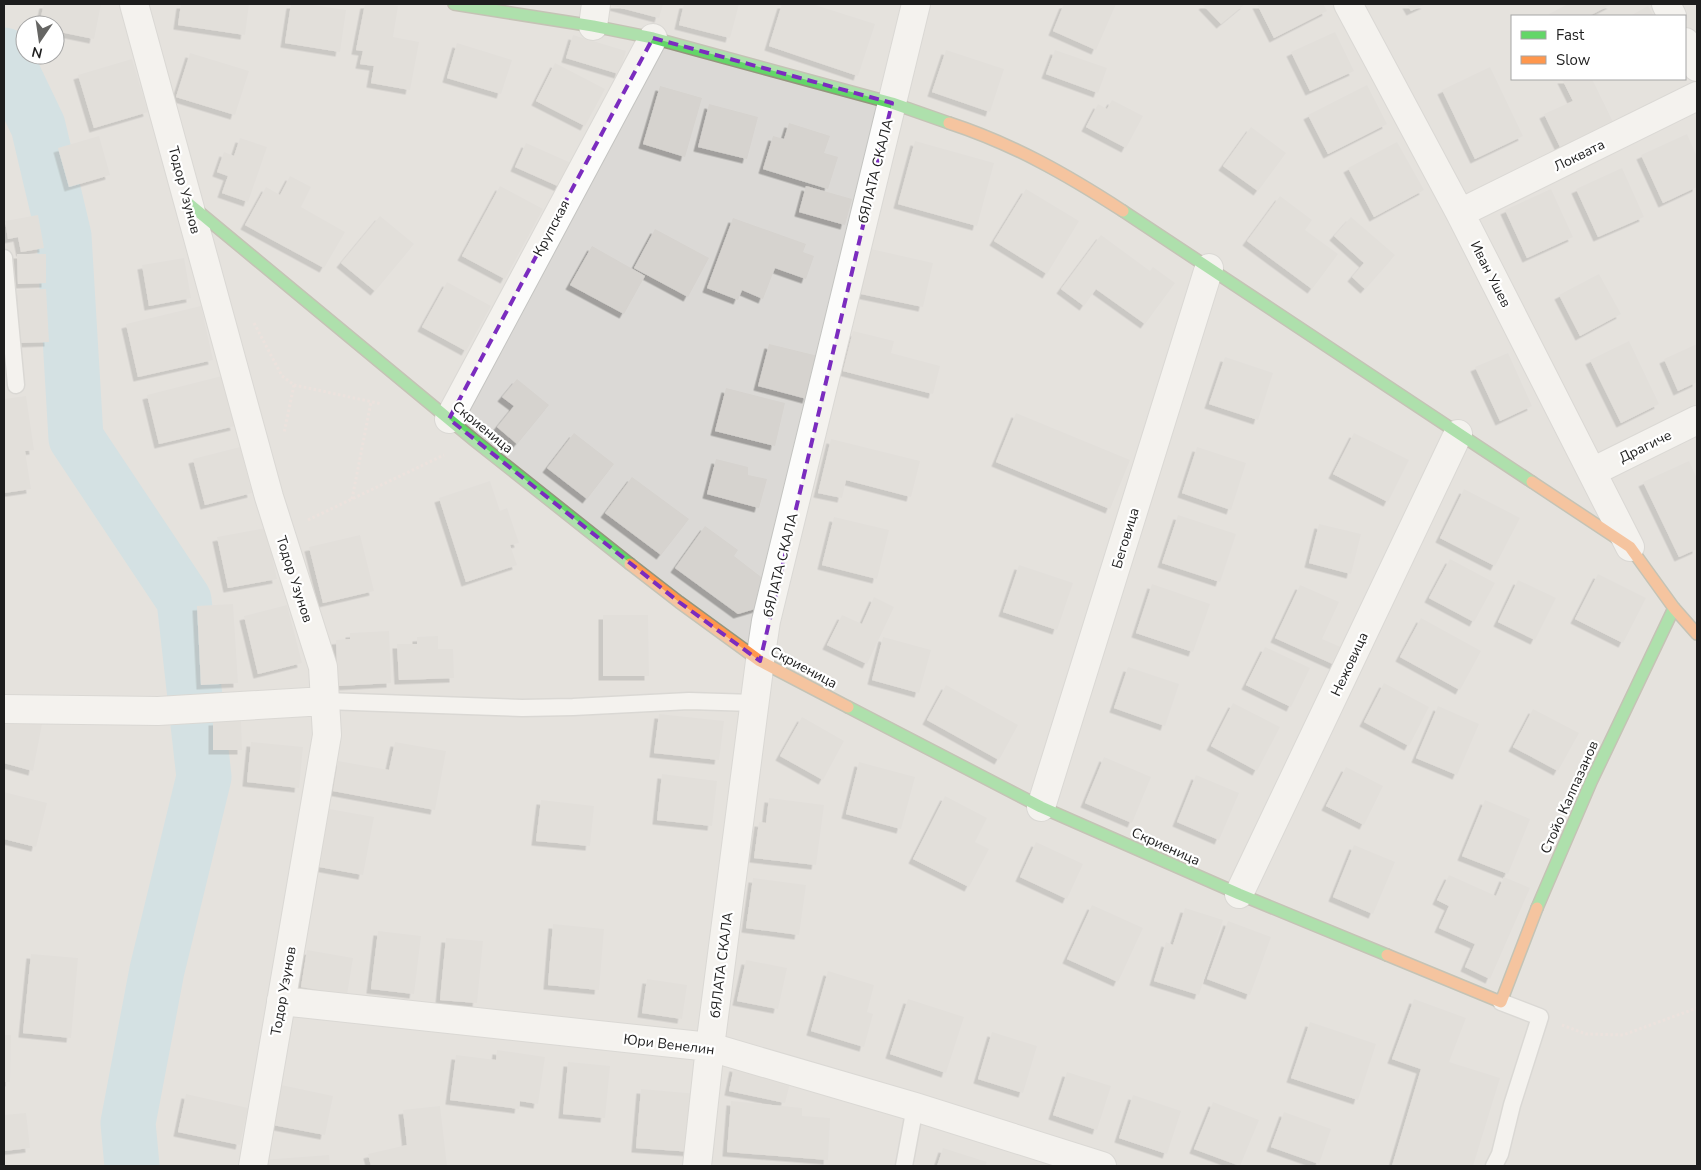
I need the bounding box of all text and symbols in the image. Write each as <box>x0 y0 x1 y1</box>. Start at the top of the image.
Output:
north arrow <box>15 15 65 65</box>
legend <box>1511 15 1686 80</box>
text: Fast <box>1556 25 1585 45</box>
text: N <box>30 42 44 63</box>
text: Slow <box>1556 50 1591 70</box>
street label: бЯЛАТА СКАЛА <box>853 117 898 225</box>
street label: Локвата <box>1550 135 1608 176</box>
street label: Тодор Узунов <box>164 144 205 236</box>
street label: Крупская <box>529 196 574 260</box>
street label: Иван Ушев <box>1466 238 1516 311</box>
street label: Скриеница <box>448 397 517 458</box>
street label: Драгиче <box>1616 426 1675 467</box>
street label: Беговица <box>1107 505 1144 571</box>
street label: бЯЛАТА СКАЛА <box>758 511 803 619</box>
street label: Тодор Узунов <box>272 533 318 625</box>
street label: Нежовица <box>1326 629 1373 699</box>
street label: Скриеница <box>767 642 841 693</box>
street label: Стойо Калпазанов <box>1536 737 1603 857</box>
street label: Скриеница <box>1129 823 1203 870</box>
street label: бЯЛАТА СКАЛА <box>706 911 737 1019</box>
street label: Тодор Узунов <box>266 945 301 1037</box>
street label: Юри Венелин <box>622 1029 716 1060</box>

